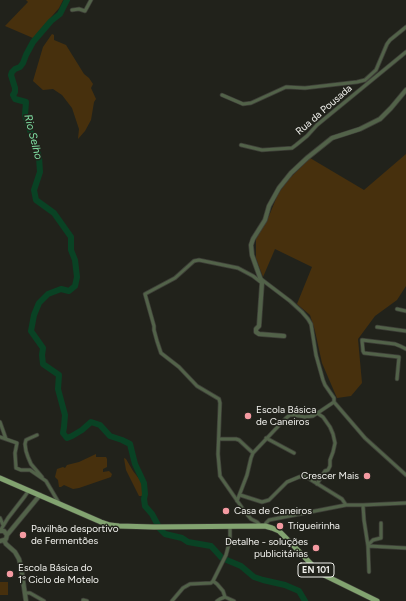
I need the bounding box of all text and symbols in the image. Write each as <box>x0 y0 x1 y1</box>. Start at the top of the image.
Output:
street label: Rua da Pousada <box>293 82 355 138</box>
water label: Rio Selho <box>21 113 45 161</box>
place label: Escola Básica de Caneiros <box>256 404 316 428</box>
marker: Escola Básica de Caneiros <box>243 411 253 421</box>
place label: Crescer Mais <box>301 470 359 482</box>
marker: Crescer Mais <box>362 471 372 481</box>
place label: Casa de Caneiros <box>234 505 312 517</box>
marker: Casa de Caneiros <box>221 506 231 516</box>
place label: Trigueirinha <box>288 520 340 532</box>
marker: Trigueirinha <box>275 521 285 531</box>
place label: Pavilhão desportivo de Fermentões <box>31 523 118 546</box>
marker: Pavilhão desportivo de Fermentões <box>18 530 28 540</box>
place label: Detalhe - soluções publicitárias <box>225 536 308 560</box>
marker: Detalhe - soluções publicitárias <box>311 543 321 553</box>
place label: Escola Básica do 1º Ciclo de Motelo <box>18 562 99 586</box>
road number: EN 101 <box>298 563 334 577</box>
marker: Escola Básica do 1º Ciclo de Motelo <box>5 569 15 579</box>

